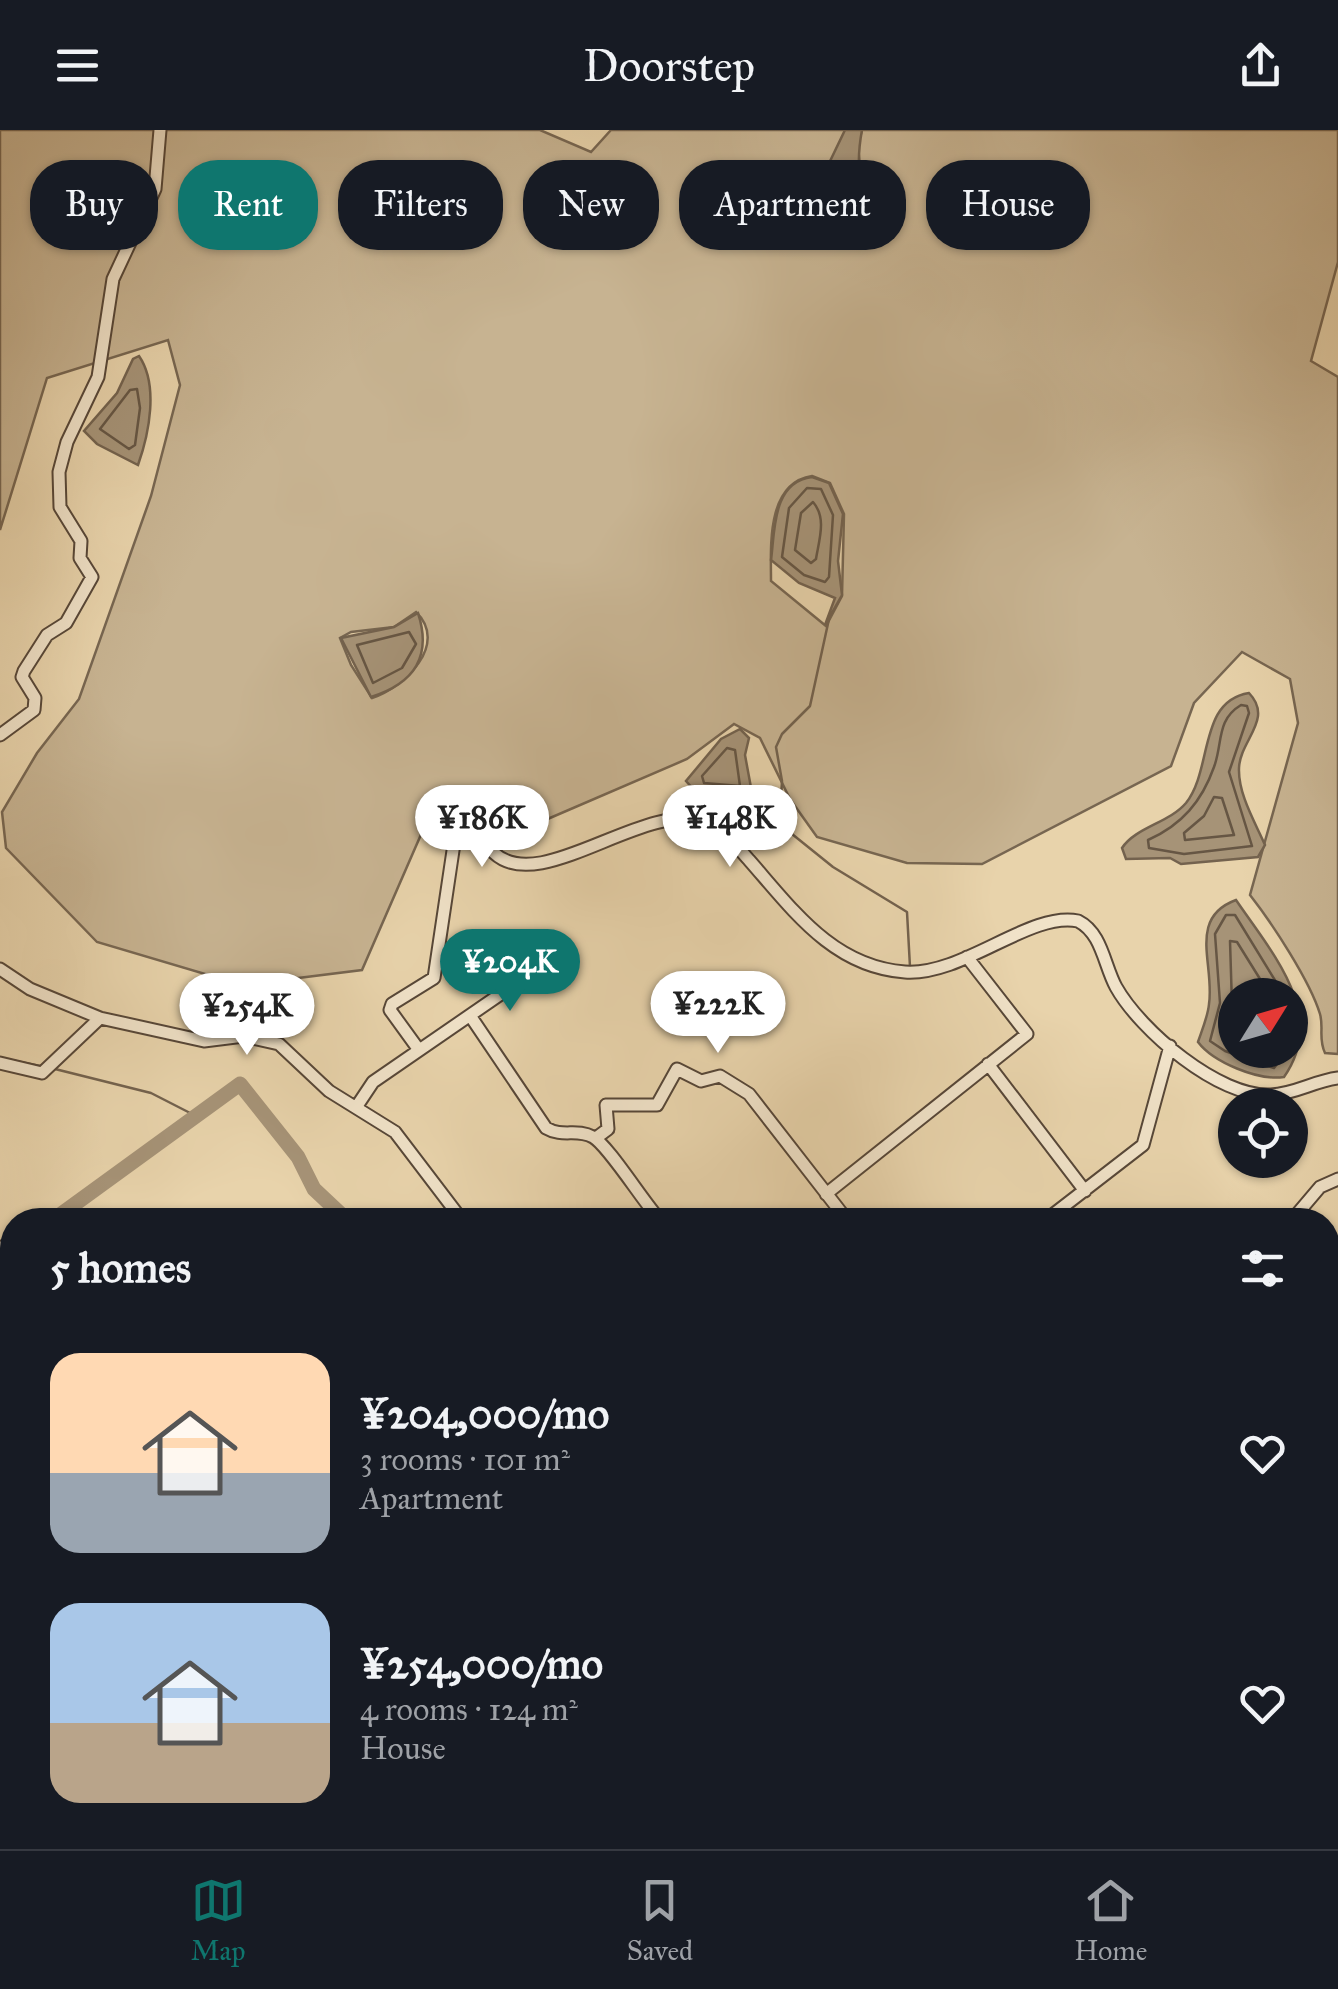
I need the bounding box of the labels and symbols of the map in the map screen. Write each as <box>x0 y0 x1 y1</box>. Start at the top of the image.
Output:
pin: ¥186K <box>412 785 552 870</box>
pin: ¥148K <box>660 785 800 870</box>
pin: ¥204K <box>440 929 580 1014</box>
pin: ¥222K <box>648 971 788 1056</box>
pin: ¥254K <box>177 973 317 1058</box>
north arrow <box>1218 978 1308 1068</box>

